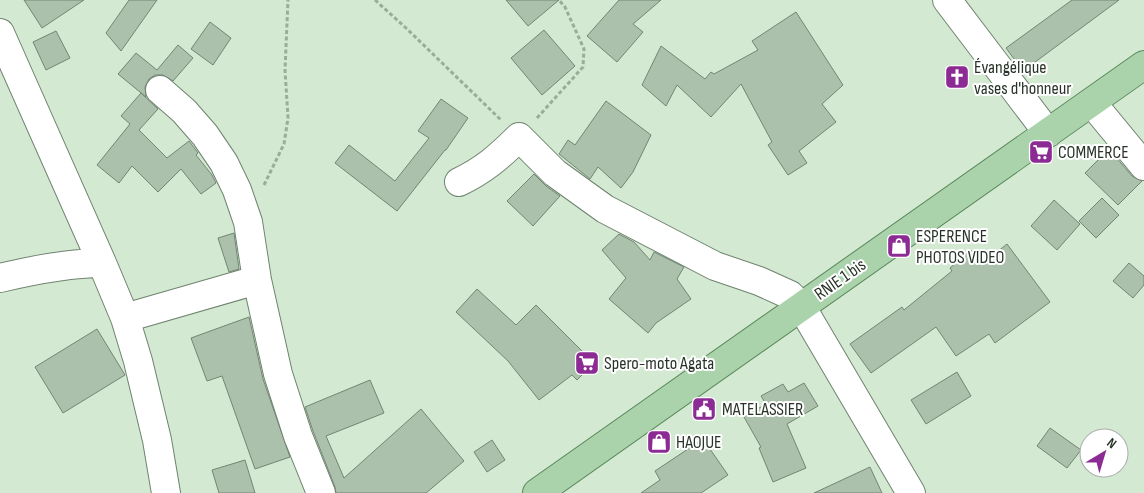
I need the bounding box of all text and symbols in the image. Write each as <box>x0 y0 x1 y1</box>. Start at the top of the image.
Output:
place label: Évangélique vases d'honneur <box>974 57 1072 99</box>
church icon: Évangélique vases d'honneur <box>944 64 970 90</box>
supermarket icon: COMMERCE <box>1028 139 1054 165</box>
place label: COMMERCE <box>1058 142 1129 163</box>
place label: ESPERENCE PHOTOS VIDEO <box>916 226 1004 268</box>
shop icon: ESPERENCE PHOTOS VIDEO <box>886 233 912 259</box>
street label: RNIE 1 bis <box>811 254 870 305</box>
supermarket icon: Spero-moto Agata <box>574 350 600 376</box>
place label: Spero-moto Agata <box>604 353 714 374</box>
public building icon: MATELASSIER <box>691 396 717 422</box>
place label: MATELASSIER <box>722 399 803 420</box>
north arrow <box>1079 428 1129 478</box>
shop icon: HAOJUE <box>646 429 672 455</box>
place label: HAOJUE <box>676 432 722 453</box>
text: N <box>1104 434 1120 452</box>

